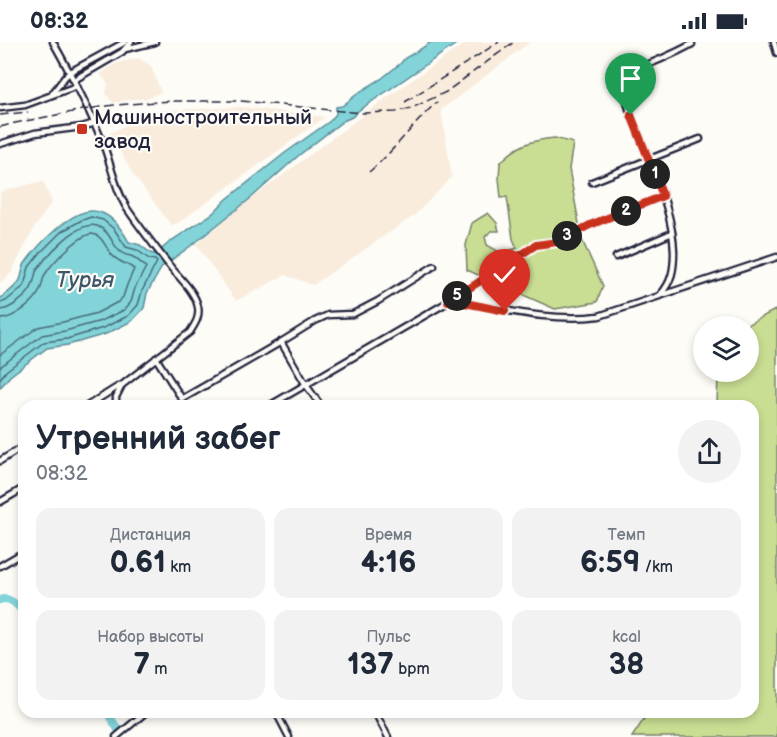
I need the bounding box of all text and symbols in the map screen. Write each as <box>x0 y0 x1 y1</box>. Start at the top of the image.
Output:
text: 08:32 <box>30 8 88 35</box>
pin <box>605 53 656 115</box>
icon: arrive <box>614 62 647 95</box>
place label: Машиностроительный завод <box>94 105 312 154</box>
marker: Машиностроительный завод <box>75 122 89 136</box>
pin: 1 <box>640 159 670 189</box>
text: 1 <box>652 164 658 183</box>
pin: 2 <box>611 196 641 226</box>
text: 2 <box>621 201 631 220</box>
pin: 3 <box>552 221 582 251</box>
text: 3 <box>562 226 572 245</box>
pin <box>479 249 530 311</box>
icon: check <box>488 258 521 291</box>
water label: Турья <box>56 267 114 294</box>
pin: 5 <box>442 281 472 311</box>
text: 5 <box>452 286 462 305</box>
map controls <box>693 316 759 382</box>
button: layers <box>693 316 759 382</box>
text: Утренний забег <box>36 419 281 459</box>
button: share <box>678 420 741 483</box>
text: 08:32 <box>36 462 88 486</box>
text: Дистанция <box>110 526 191 545</box>
text: Время <box>365 526 412 545</box>
text: Темп <box>607 526 646 545</box>
text: 0.61 <box>110 545 166 581</box>
text: 4:16 <box>361 545 416 581</box>
text: 6:59 <box>580 545 640 581</box>
text: km <box>166 558 191 577</box>
text: /km <box>640 558 673 577</box>
text: Набор высоты <box>97 628 204 647</box>
text: Пульс <box>366 628 411 647</box>
text: kcal <box>612 628 641 647</box>
text: 7 <box>133 647 150 683</box>
text: 137 <box>347 647 394 683</box>
text: 38 <box>609 647 644 683</box>
text: m <box>150 660 168 679</box>
text: bpm <box>394 660 430 679</box>

